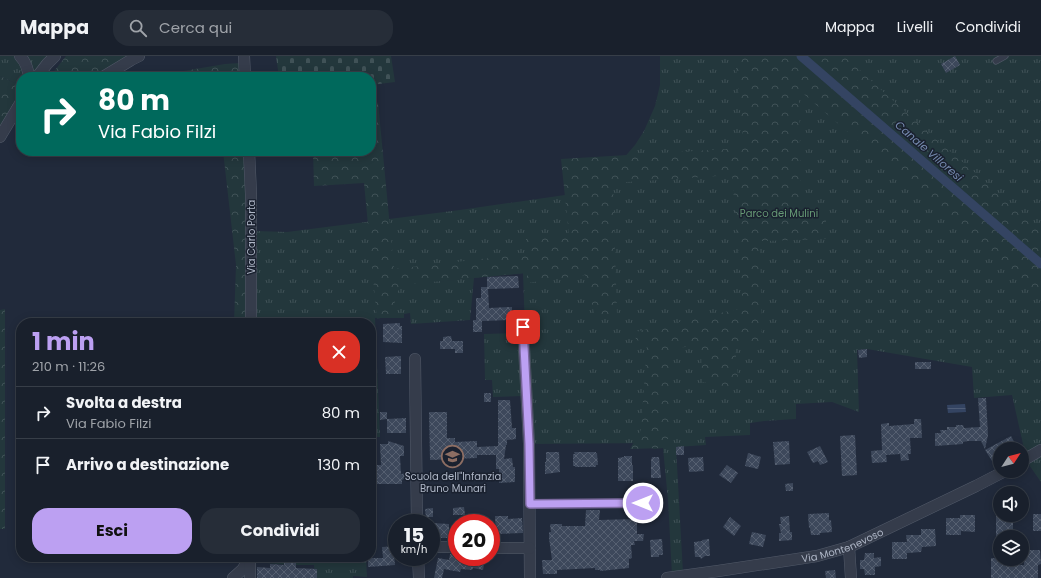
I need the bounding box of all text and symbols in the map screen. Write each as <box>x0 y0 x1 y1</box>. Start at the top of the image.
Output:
search box <box>113 10 393 46</box>
text: Mappa <box>20 14 89 41</box>
icon: search <box>127 17 149 39</box>
text: Cerca qui <box>159 17 232 38</box>
text: Mappa <box>825 17 875 37</box>
text: Livelli <box>897 17 933 37</box>
text: Condividi <box>955 17 1021 37</box>
text: 80 m <box>98 81 170 120</box>
icon: right <box>32 88 84 140</box>
water label: Canale Villoresi <box>892 117 967 185</box>
text: Via Fabio Filzi <box>98 119 216 144</box>
street label: Via Carlo Porta <box>244 200 259 274</box>
park label: Parco dei Mulini <box>740 206 818 221</box>
pin <box>506 310 540 344</box>
icon: arrive <box>512 316 534 338</box>
text: 1 min <box>32 325 95 358</box>
button: close <box>318 331 360 373</box>
text: 210 m · 11:26 <box>32 357 105 376</box>
text: Svolta a destra <box>66 392 182 413</box>
icon: right <box>32 402 54 424</box>
text: 80 m <box>322 402 360 423</box>
text: Via Fabio Filzi <box>66 414 151 433</box>
north arrow <box>993 442 1029 478</box>
map controls <box>993 442 1029 566</box>
school or university icon: Scuola dell"Infanzia Bruno Munari <box>440 443 466 469</box>
icon: arrive <box>32 454 54 476</box>
text: Arrivo a destinazione <box>66 454 229 475</box>
text: 130 m <box>317 454 360 475</box>
place label: Scuola dell"Infanzia Bruno Munari <box>405 469 501 496</box>
position arrow <box>622 482 664 524</box>
button: sound <box>993 486 1029 522</box>
button: Esci <box>32 508 192 554</box>
button: Condividi <box>200 508 360 554</box>
speed limit sign: 20 <box>448 514 500 566</box>
text: 15 <box>404 521 424 549</box>
street label: Via Montenevoso <box>800 525 886 566</box>
button: layers <box>993 530 1029 566</box>
text: km/h <box>401 542 427 557</box>

